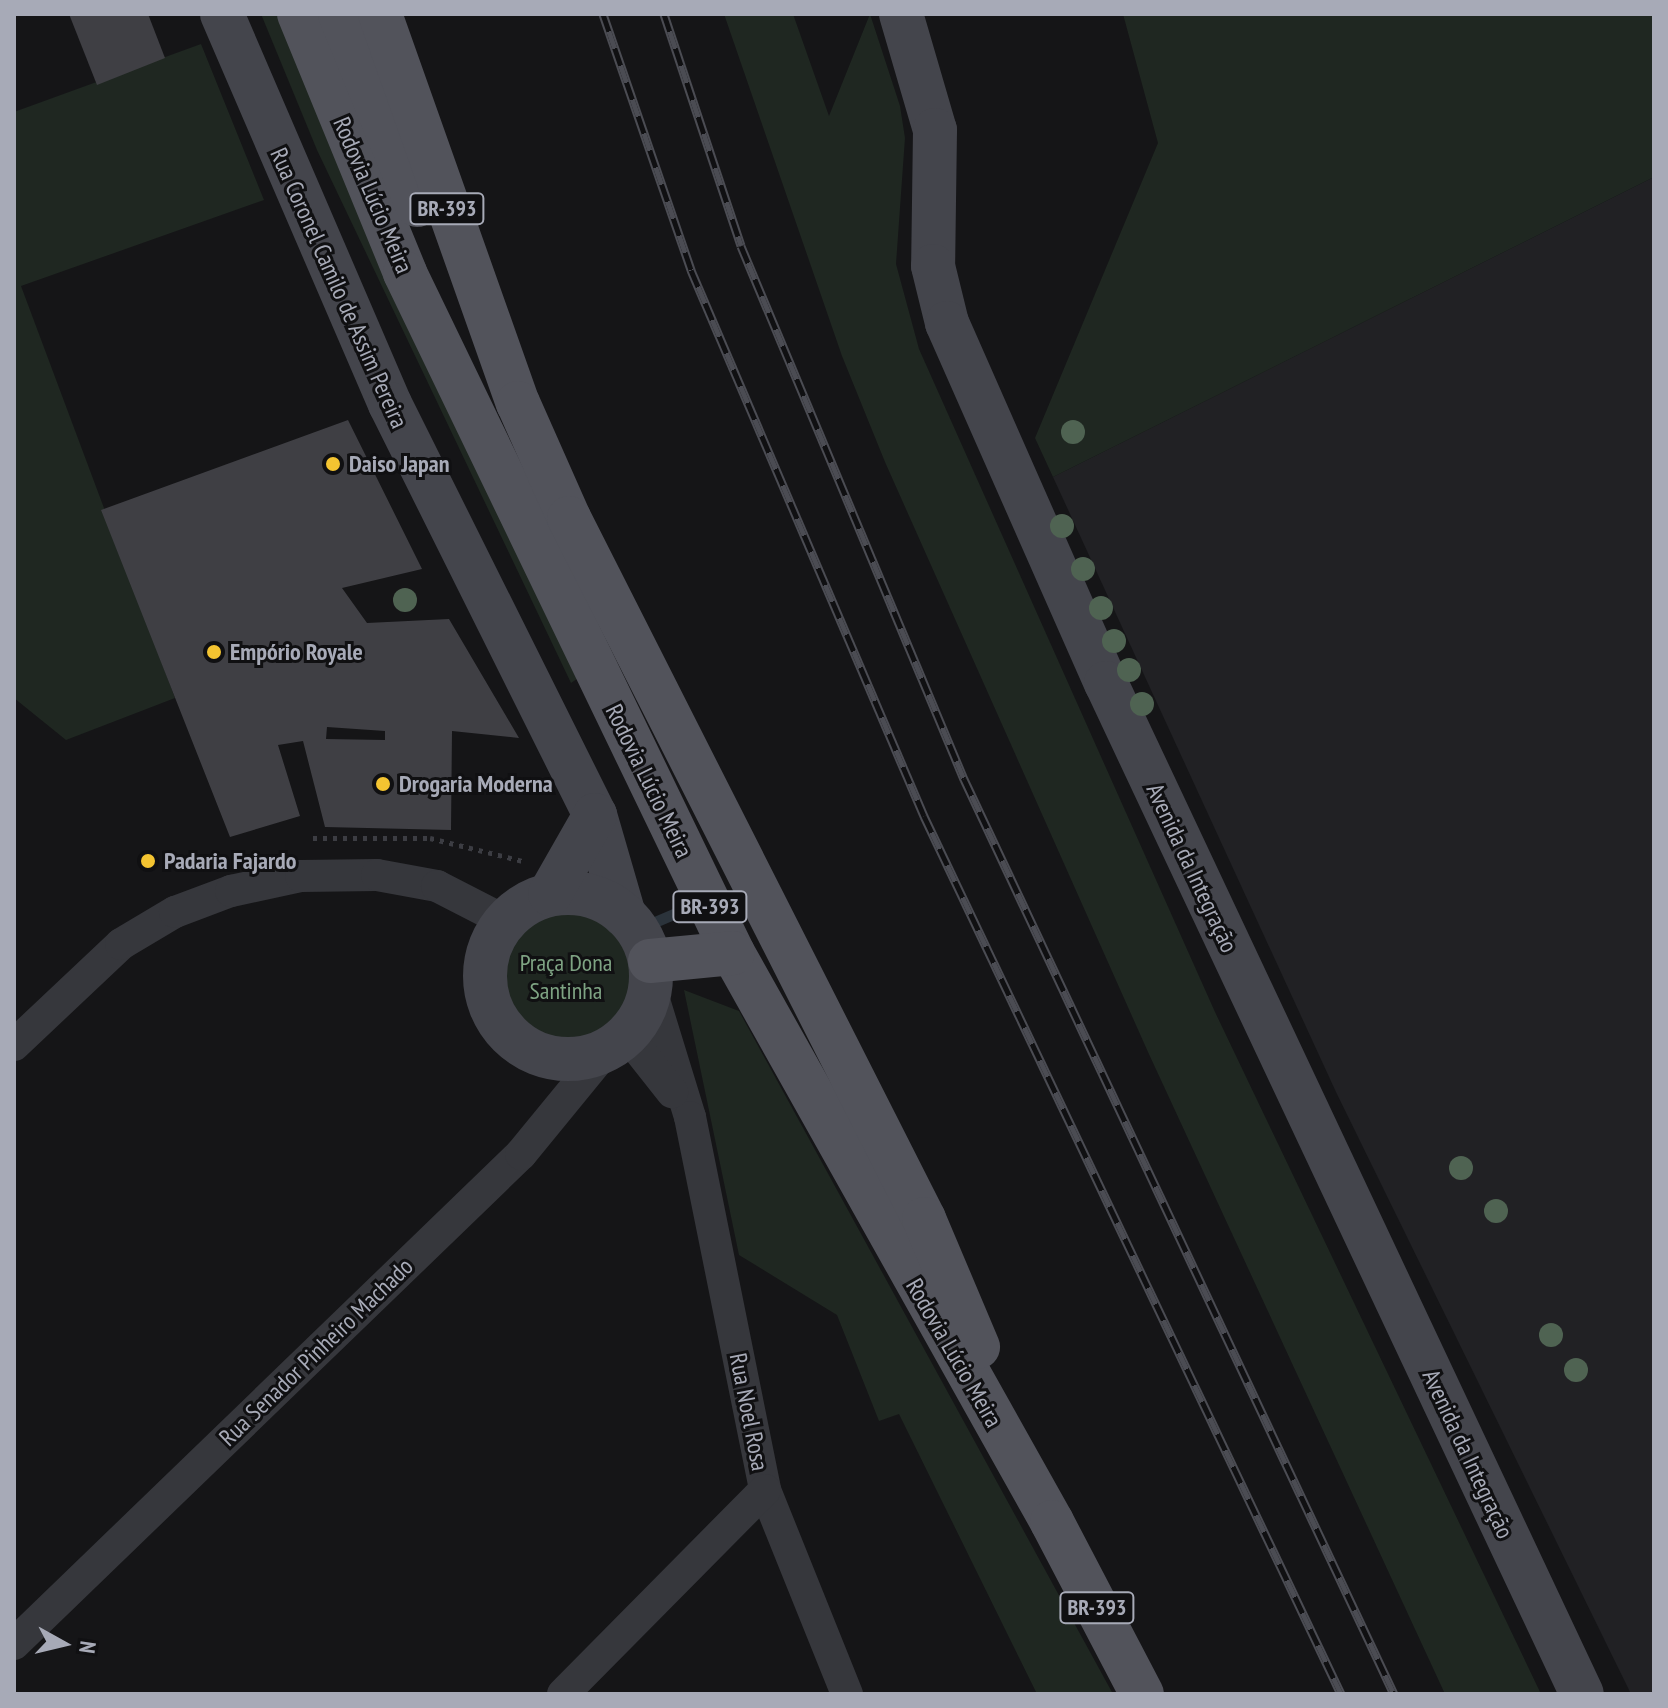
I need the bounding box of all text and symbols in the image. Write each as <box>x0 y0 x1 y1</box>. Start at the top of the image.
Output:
street label: Rodovia Lúcio Meira <box>327 113 419 277</box>
street label: Rua Coronel Camilo de Assim Pereira <box>264 143 414 433</box>
road number: BR-393 <box>409 191 485 227</box>
place label: Daiso Japan <box>349 450 449 478</box>
marker: Daiso Japan <box>324 455 342 473</box>
place label: Empório Royale <box>230 638 363 666</box>
marker: Empório Royale <box>205 643 223 661</box>
street label: Rodovia Lúcio Meira <box>599 700 699 862</box>
place label: Drogaria Moderna <box>399 770 553 798</box>
marker: Drogaria Moderna <box>374 775 392 793</box>
street label: Avenida da Integração <box>1140 779 1244 957</box>
place label: Padaria Fajardo <box>164 847 296 875</box>
marker: Padaria Fajardo <box>139 852 157 870</box>
road number: BR-393 <box>672 889 748 925</box>
park label: Praça Dona Santinha <box>520 949 612 1005</box>
street label: Rua Senador Pinheiro Machado <box>213 1252 419 1452</box>
street label: Rodovia Lúcio Meira <box>900 1274 1008 1432</box>
street label: Rua Noel Rosa <box>723 1351 775 1473</box>
street label: Avenida da Integração <box>1416 1365 1520 1543</box>
road number: BR-393 <box>1059 1590 1135 1626</box>
north arrow <box>24 1604 104 1684</box>
text: N <box>73 1639 102 1655</box>

